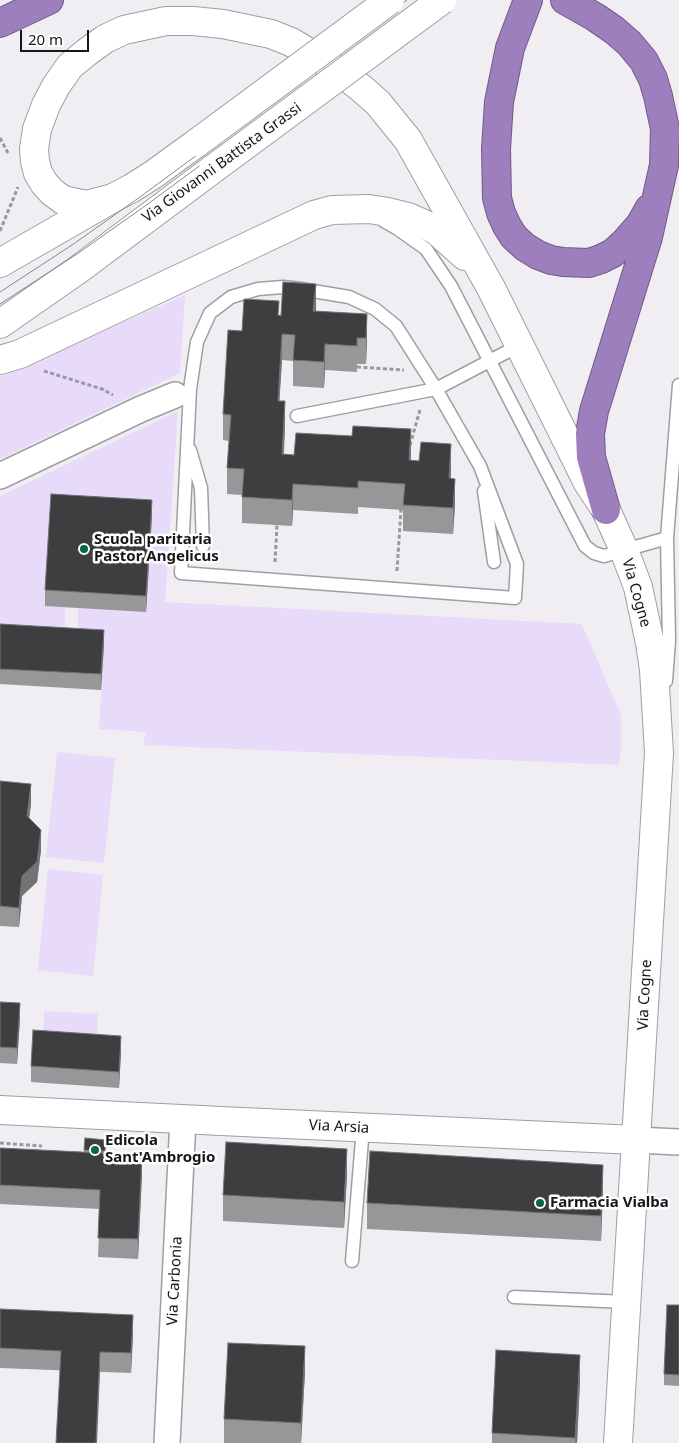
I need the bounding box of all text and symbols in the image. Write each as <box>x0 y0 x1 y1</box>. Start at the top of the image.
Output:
scale bar <box>22 20 91 52</box>
text: 20 m <box>28 29 63 49</box>
street label: Via Giovanni Battista Grassi <box>139 99 305 227</box>
place label: Scuola paritaria Pastor Angelicus <box>94 531 219 566</box>
marker: Scuola paritaria Pastor Angelicus <box>78 543 90 555</box>
street label: Via Cogne <box>618 557 654 629</box>
street label: Via Cogne <box>634 959 656 1031</box>
street label: Via Arsia <box>308 1116 370 1138</box>
place label: Edicola Sant'Ambrogio <box>105 1132 215 1167</box>
marker: Edicola Sant'Ambrogio <box>89 1144 101 1156</box>
place label: Farmacia Vialba <box>550 1194 669 1212</box>
marker: Farmacia Vialba <box>534 1197 546 1209</box>
street label: Via Carbonia <box>164 1236 186 1326</box>

